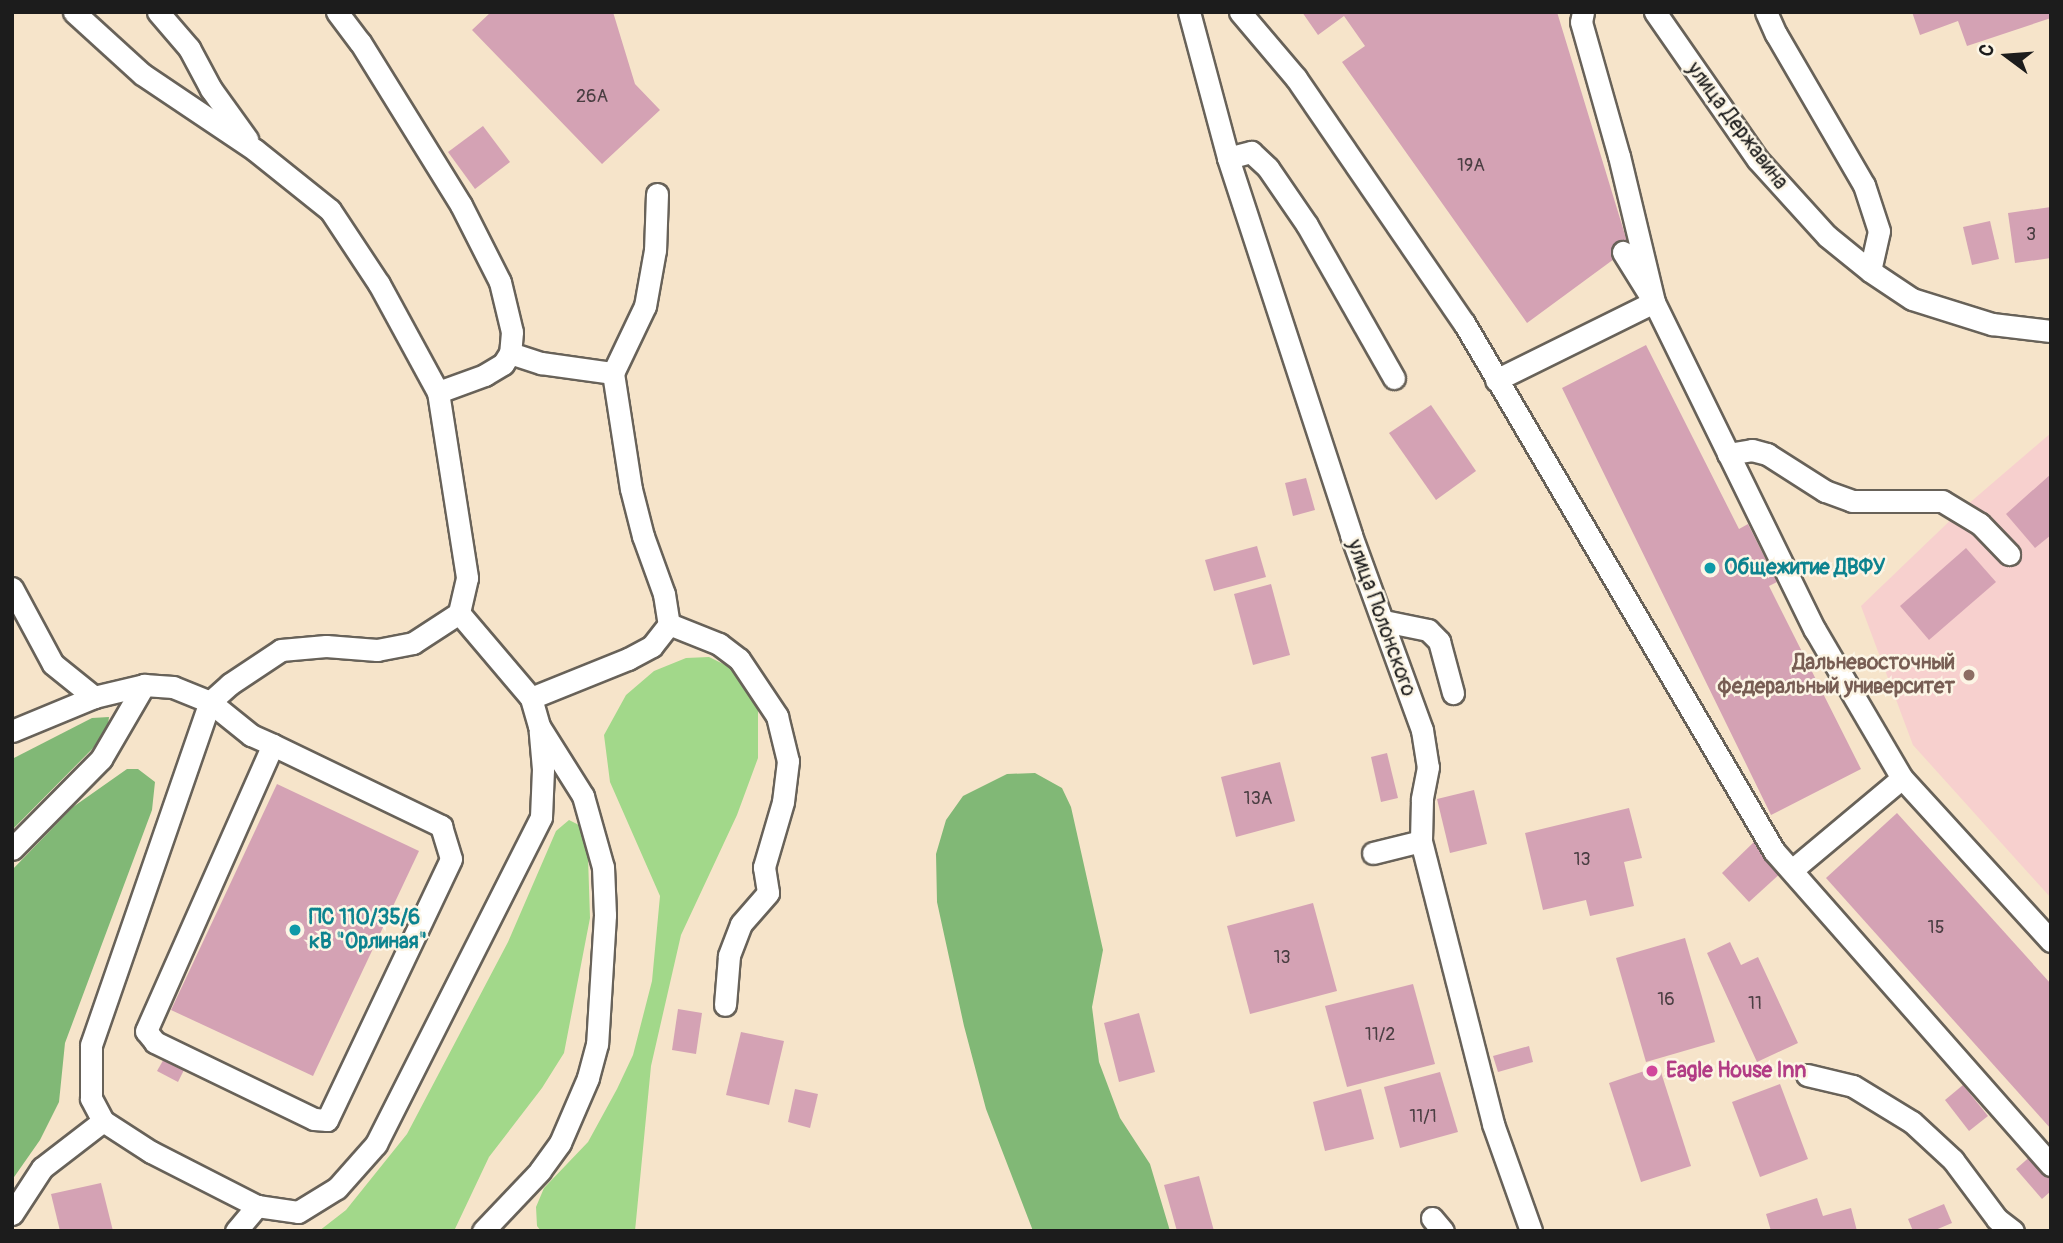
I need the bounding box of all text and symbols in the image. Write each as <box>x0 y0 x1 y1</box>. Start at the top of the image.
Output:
north arrow <box>1972 21 2042 91</box>
text: С <box>1974 41 2000 59</box>
street label: улица Державина <box>1681 57 1793 195</box>
house number: 26А <box>576 86 608 108</box>
house number: 19А <box>1457 155 1485 177</box>
house number: 3 <box>2026 224 2036 246</box>
street label: улица Полонского <box>1341 536 1421 700</box>
place label: Общежитие ДВФУ <box>1724 555 1885 581</box>
marker: Общежитие ДВФУ <box>1702 560 1718 576</box>
place label: Дальневосточный федеральный университет <box>1717 650 1955 700</box>
marker: Дальневосточный федеральный университет <box>1961 667 1977 683</box>
house number: 13А <box>1244 788 1272 810</box>
house number: 13 <box>1573 849 1591 871</box>
place label: ПС 110/35/6 кВ "Орлиная" <box>309 905 427 955</box>
house number: 15 <box>1928 917 1944 939</box>
marker: ПС 110/35/6 кВ "Орлиная" <box>287 922 303 938</box>
house number: 13 <box>1273 947 1291 969</box>
house number: 16 <box>1657 989 1675 1011</box>
house number: 11 <box>1748 993 1762 1015</box>
house number: 11/2 <box>1365 1024 1395 1046</box>
place label: Eagle House Inn <box>1666 1058 1806 1084</box>
marker: Eagle House Inn <box>1644 1063 1660 1079</box>
house number: 11/1 <box>1409 1106 1437 1128</box>

